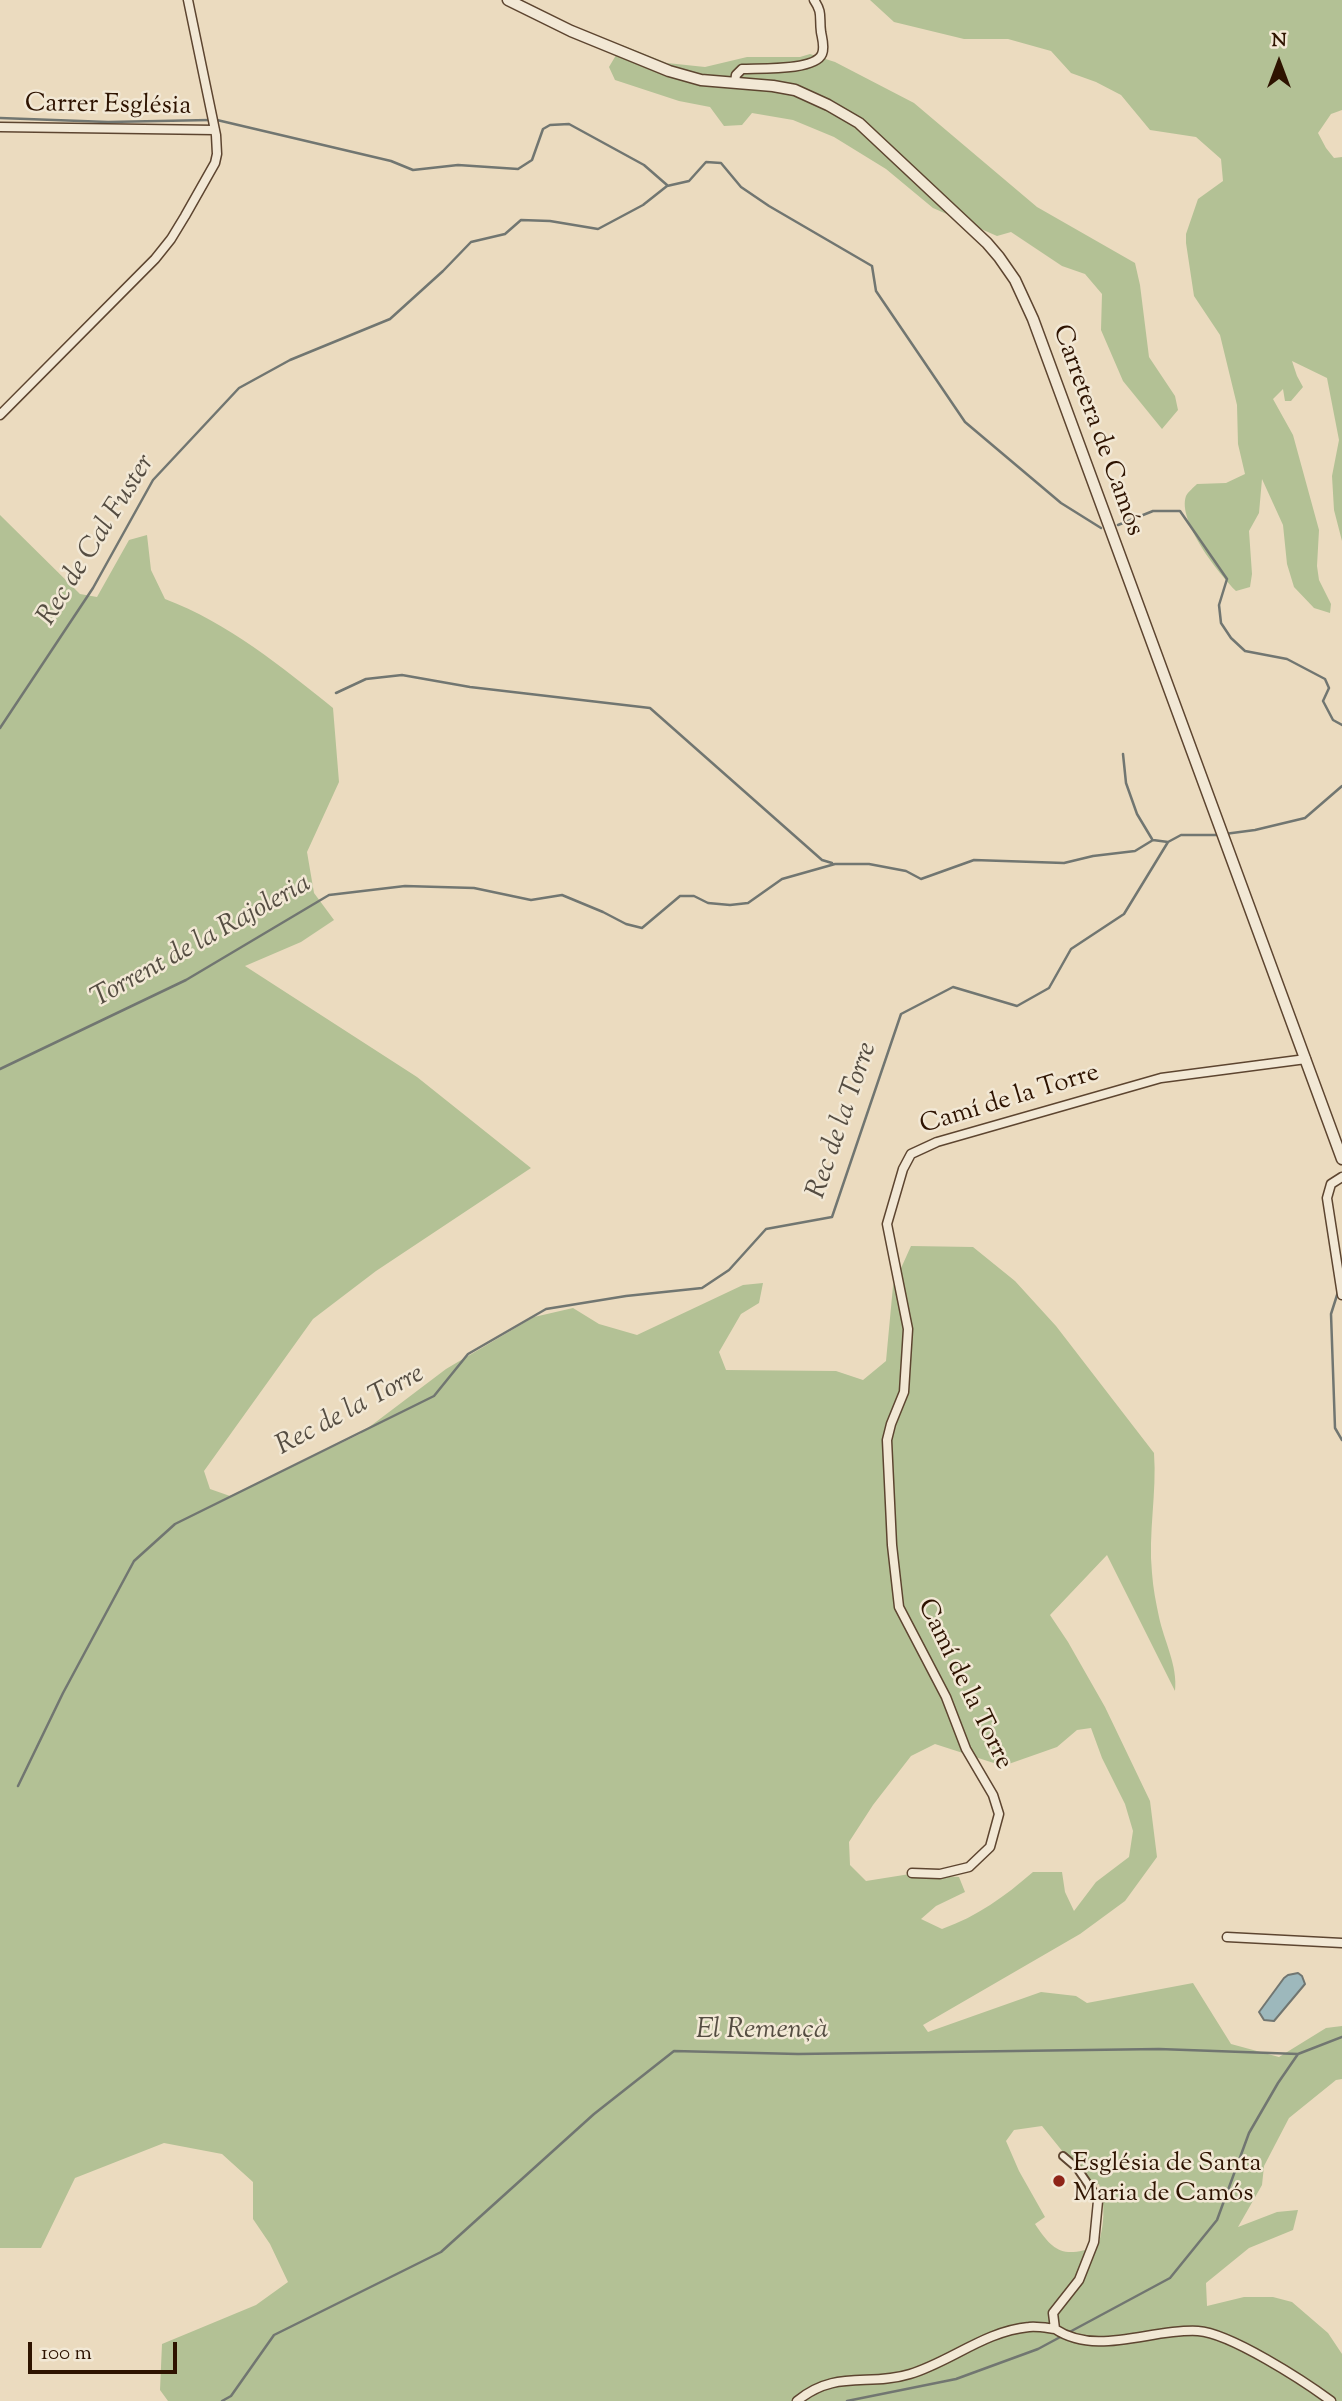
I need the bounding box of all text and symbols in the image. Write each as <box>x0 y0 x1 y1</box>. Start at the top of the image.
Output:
north arrow <box>1244 28 1314 98</box>
text: N <box>1271 28 1287 55</box>
street label: Carrer Església <box>25 90 191 124</box>
street label: Carretera de Camós <box>1043 321 1149 541</box>
water label: Rec de Cal Fuster <box>32 449 164 633</box>
water label: Torrent de la Rajoleria <box>86 869 318 1017</box>
water label: Rec de la Torre <box>802 1039 886 1203</box>
street label: Camí de la Torre <box>917 1059 1103 1143</box>
water label: Rec de la Torre <box>271 1359 431 1465</box>
street label: Camí de la Torre <box>908 1595 1018 1775</box>
water label: El Remençà <box>696 2015 828 2049</box>
place label: Església de Santa Maria de Camós <box>1073 2150 1261 2212</box>
marker: Església de Santa Maria de Camós <box>1051 2173 1067 2189</box>
scale bar <box>32 2328 180 2372</box>
text: 100 m <box>41 2339 92 2369</box>

